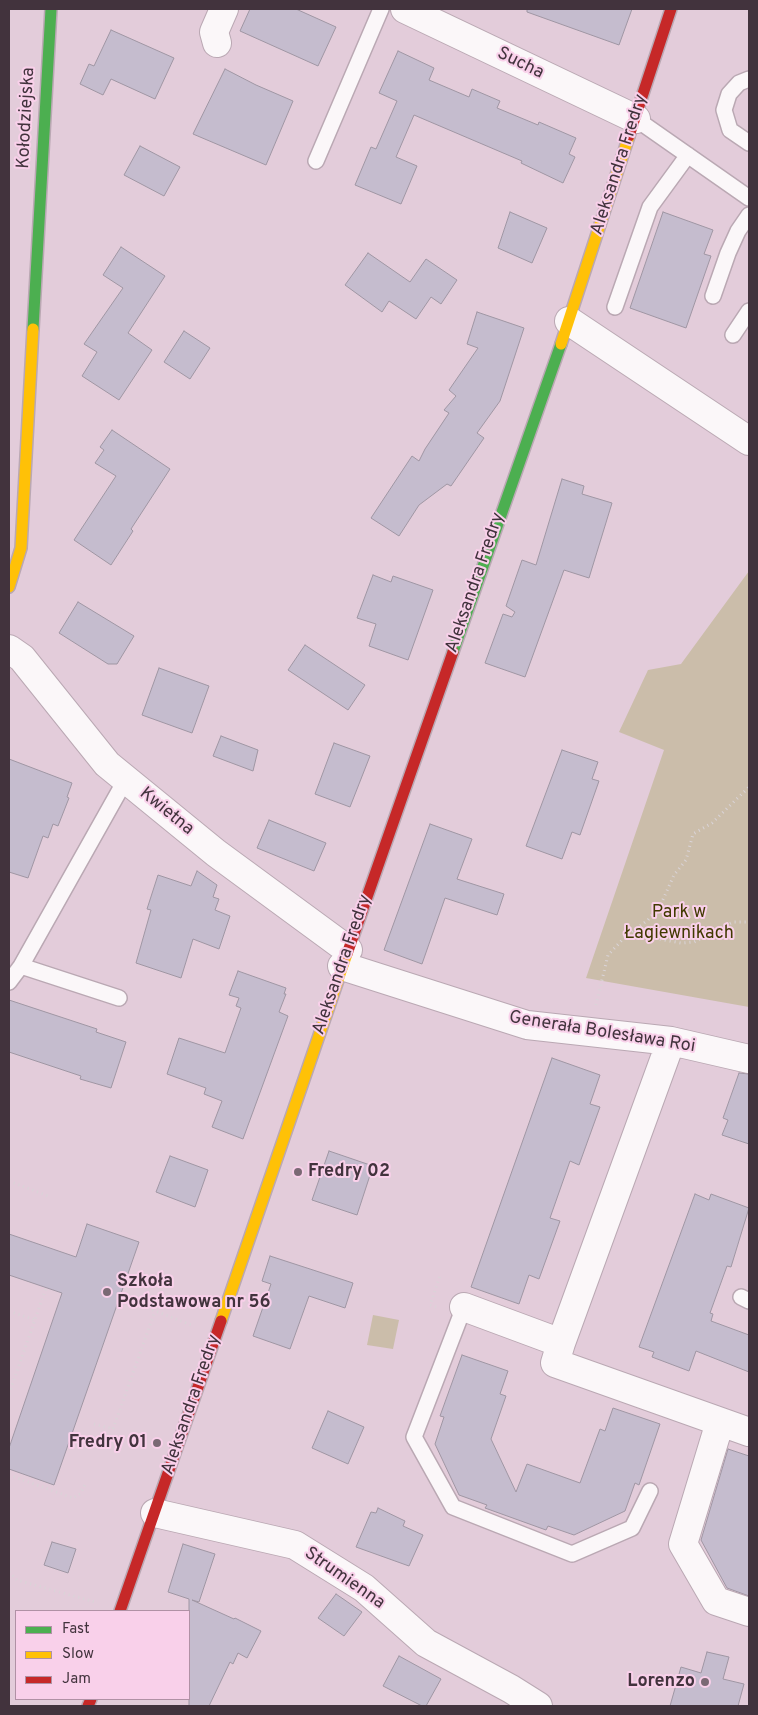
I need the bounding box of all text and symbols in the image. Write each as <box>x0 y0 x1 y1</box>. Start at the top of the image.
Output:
street label: Sucha <box>493 43 547 85</box>
street label: Kołodziejska <box>14 67 40 169</box>
street label: Aleksandra Fredry <box>587 92 653 238</box>
street label: Aleksandra Fredry <box>442 510 510 656</box>
street label: Kwietna <box>134 783 198 841</box>
street label: Aleksandra Fredry <box>309 892 377 1038</box>
park label: Park w Łagiewnikach <box>624 902 734 944</box>
street label: Generała Bolesława Roi <box>507 1008 697 1058</box>
place label: Fredry 02 <box>308 1161 390 1183</box>
marker: Fredry 02 <box>292 1166 304 1178</box>
place label: Szkoła Podstawowa nr 56 <box>117 1271 270 1314</box>
marker: Szkoła Podstawowa nr 56 <box>101 1286 113 1298</box>
street label: Aleksandra Fredry <box>158 1332 226 1478</box>
place label: Fredry 01 <box>69 1432 147 1454</box>
marker: Fredry 01 <box>151 1437 163 1449</box>
street label: Strumienna <box>300 1543 388 1615</box>
legend <box>15 1610 190 1700</box>
text: Fast <box>62 1620 90 1639</box>
text: Slow <box>62 1645 94 1664</box>
text: Jam <box>62 1670 91 1689</box>
place label: Lorenzo <box>627 1671 695 1693</box>
marker: Lorenzo <box>699 1676 711 1688</box>

